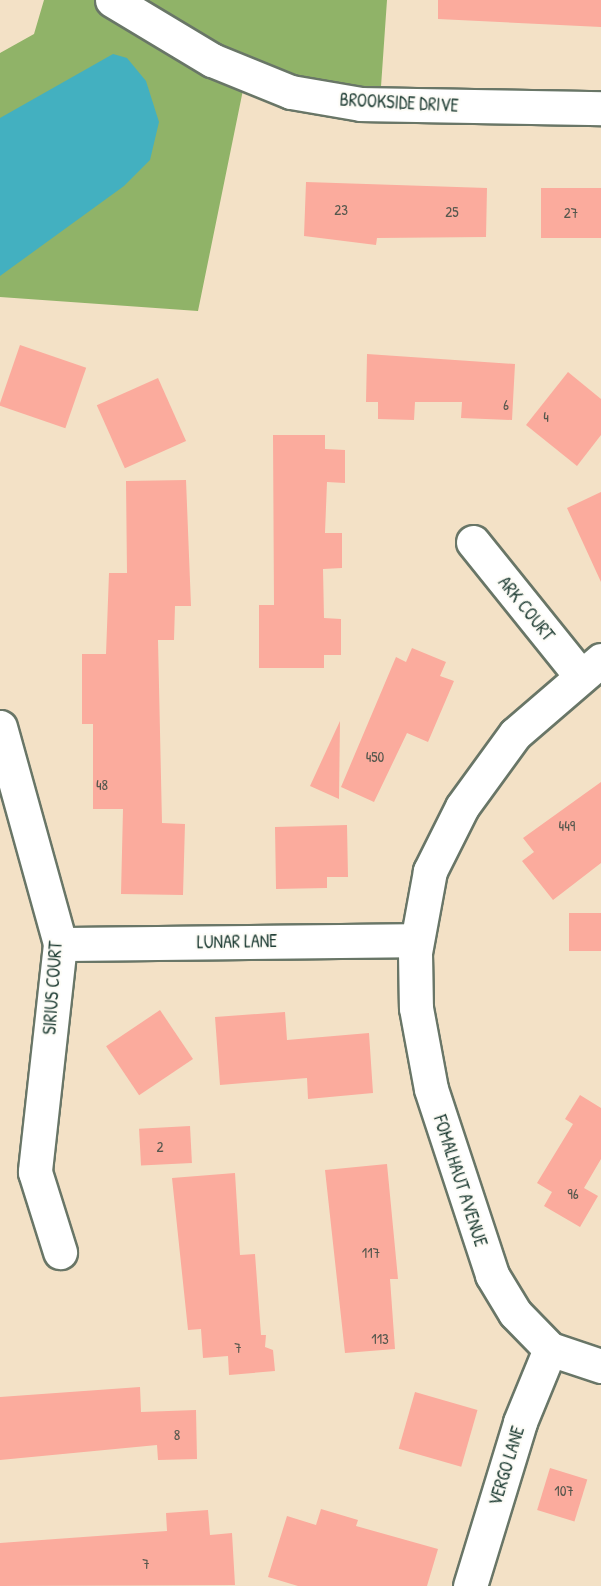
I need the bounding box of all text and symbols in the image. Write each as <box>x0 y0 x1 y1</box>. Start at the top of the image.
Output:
street label: BROOKSIDE DRIVE <box>339 89 459 117</box>
house number: 23 <box>334 201 348 219</box>
house number: 25 <box>445 203 459 221</box>
house number: 27 <box>564 204 578 222</box>
house number: 6 <box>503 396 509 414</box>
house number: 4 <box>543 408 549 426</box>
street label: ARK COURT <box>493 572 559 646</box>
house number: 450 <box>366 748 384 766</box>
house number: 48 <box>96 776 108 794</box>
house number: 449 <box>559 817 575 835</box>
street label: LUNAR LANE <box>197 931 277 953</box>
street label: SIRIUS COURT <box>39 941 67 1035</box>
street label: FOMALHAUT AVENUE <box>429 1113 491 1249</box>
house number: 2 <box>156 1138 164 1156</box>
house number: 96 <box>567 1185 579 1203</box>
house number: 117 <box>362 1244 380 1262</box>
house number: 113 <box>371 1330 389 1348</box>
house number: 7 <box>234 1339 242 1357</box>
street label: VERGO LANE <box>485 1424 529 1508</box>
house number: 8 <box>174 1426 180 1444</box>
house number: 107 <box>554 1482 574 1500</box>
house number: 7 <box>142 1555 150 1573</box>

